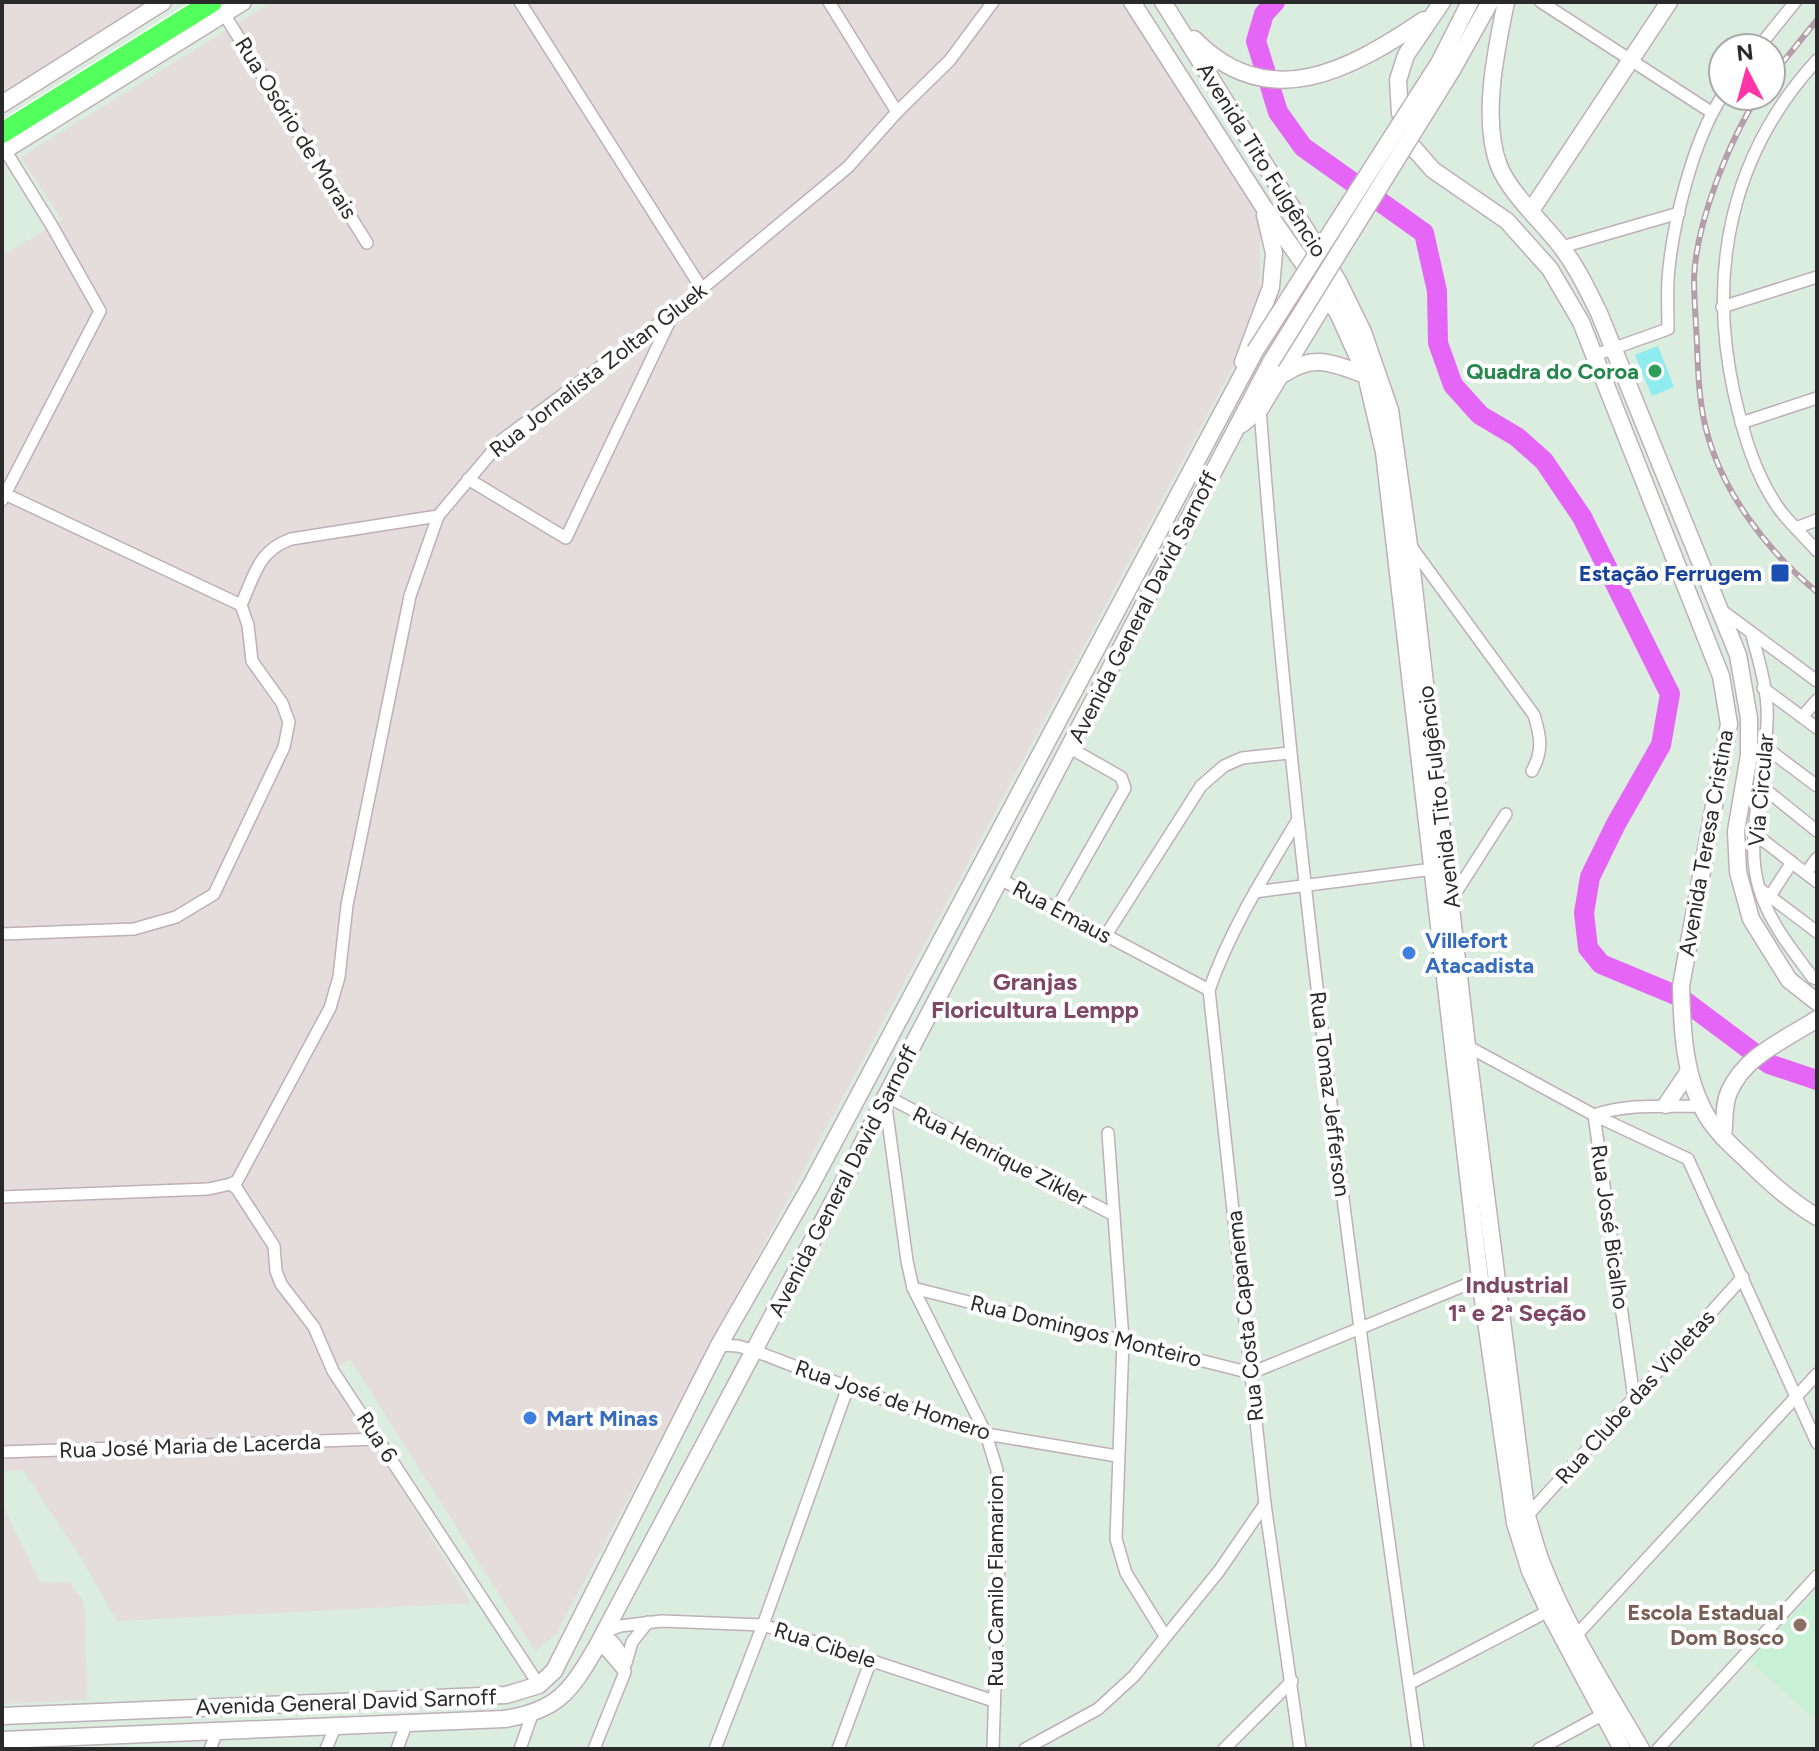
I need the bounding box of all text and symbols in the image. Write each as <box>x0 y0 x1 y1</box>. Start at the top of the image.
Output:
street label: Rua Osório de Morais <box>229 32 363 224</box>
north arrow <box>1707 32 1787 112</box>
text: N <box>1735 38 1755 67</box>
street label: Avenida Tito Fulgêncio <box>1191 58 1333 262</box>
street label: Rua Jornalista Zoltan Gluek <box>484 277 712 463</box>
place label: Quadra do Coroa <box>1466 358 1639 385</box>
marker: Quadra do Coroa <box>1646 362 1664 380</box>
street label: Avenida General David Sarnoff <box>1063 466 1224 747</box>
place label: Estação Ferrugem <box>1579 560 1762 587</box>
marker: Estação Ferrugem <box>1769 562 1791 584</box>
street label: Avenida Tito Fulgêncio <box>1412 684 1466 910</box>
street label: Avenida Teresa Cristina <box>1673 728 1739 958</box>
street label: Via Circular <box>1743 732 1779 848</box>
street label: Rua Emaus <box>1008 875 1116 949</box>
place label: Villefort Atacadista <box>1425 927 1534 979</box>
marker: Villefort Atacadista <box>1400 944 1418 962</box>
district label: Granjas Floricultura Lempp <box>931 967 1139 1024</box>
street label: Rua Tomaz Jefferson <box>1304 990 1356 1198</box>
street label: Avenida General David Sarnoff <box>763 1040 924 1321</box>
street label: Rua Henrique Zikler <box>908 1100 1092 1212</box>
street label: Rua José Bicalho <box>1585 1143 1635 1311</box>
street label: Rua Costa Capanema <box>1220 1209 1270 1423</box>
district label: Industrial 1ª e 2ª Seção <box>1448 1270 1586 1327</box>
street label: Rua Domingos Monteiro <box>968 1289 1204 1373</box>
street label: Rua Clube das Violetas <box>1550 1304 1720 1490</box>
street label: Rua José de Homero <box>792 1354 994 1446</box>
place label: Mart Minas <box>546 1405 658 1432</box>
street label: Rua 6 <box>351 1407 403 1467</box>
marker: Mart Minas <box>521 1409 539 1427</box>
street label: Rua José Maria de Lacerda <box>59 1428 321 1464</box>
street label: Rua Camilo Flamarion <box>982 1475 1009 1687</box>
place label: Escola Estadual Dom Bosco <box>1627 1599 1784 1651</box>
street label: Rua Cibele <box>771 1616 879 1674</box>
marker: Escola Estadual Dom Bosco <box>1791 1616 1809 1634</box>
street label: Avenida General David Sarnoff <box>195 1683 498 1721</box>

